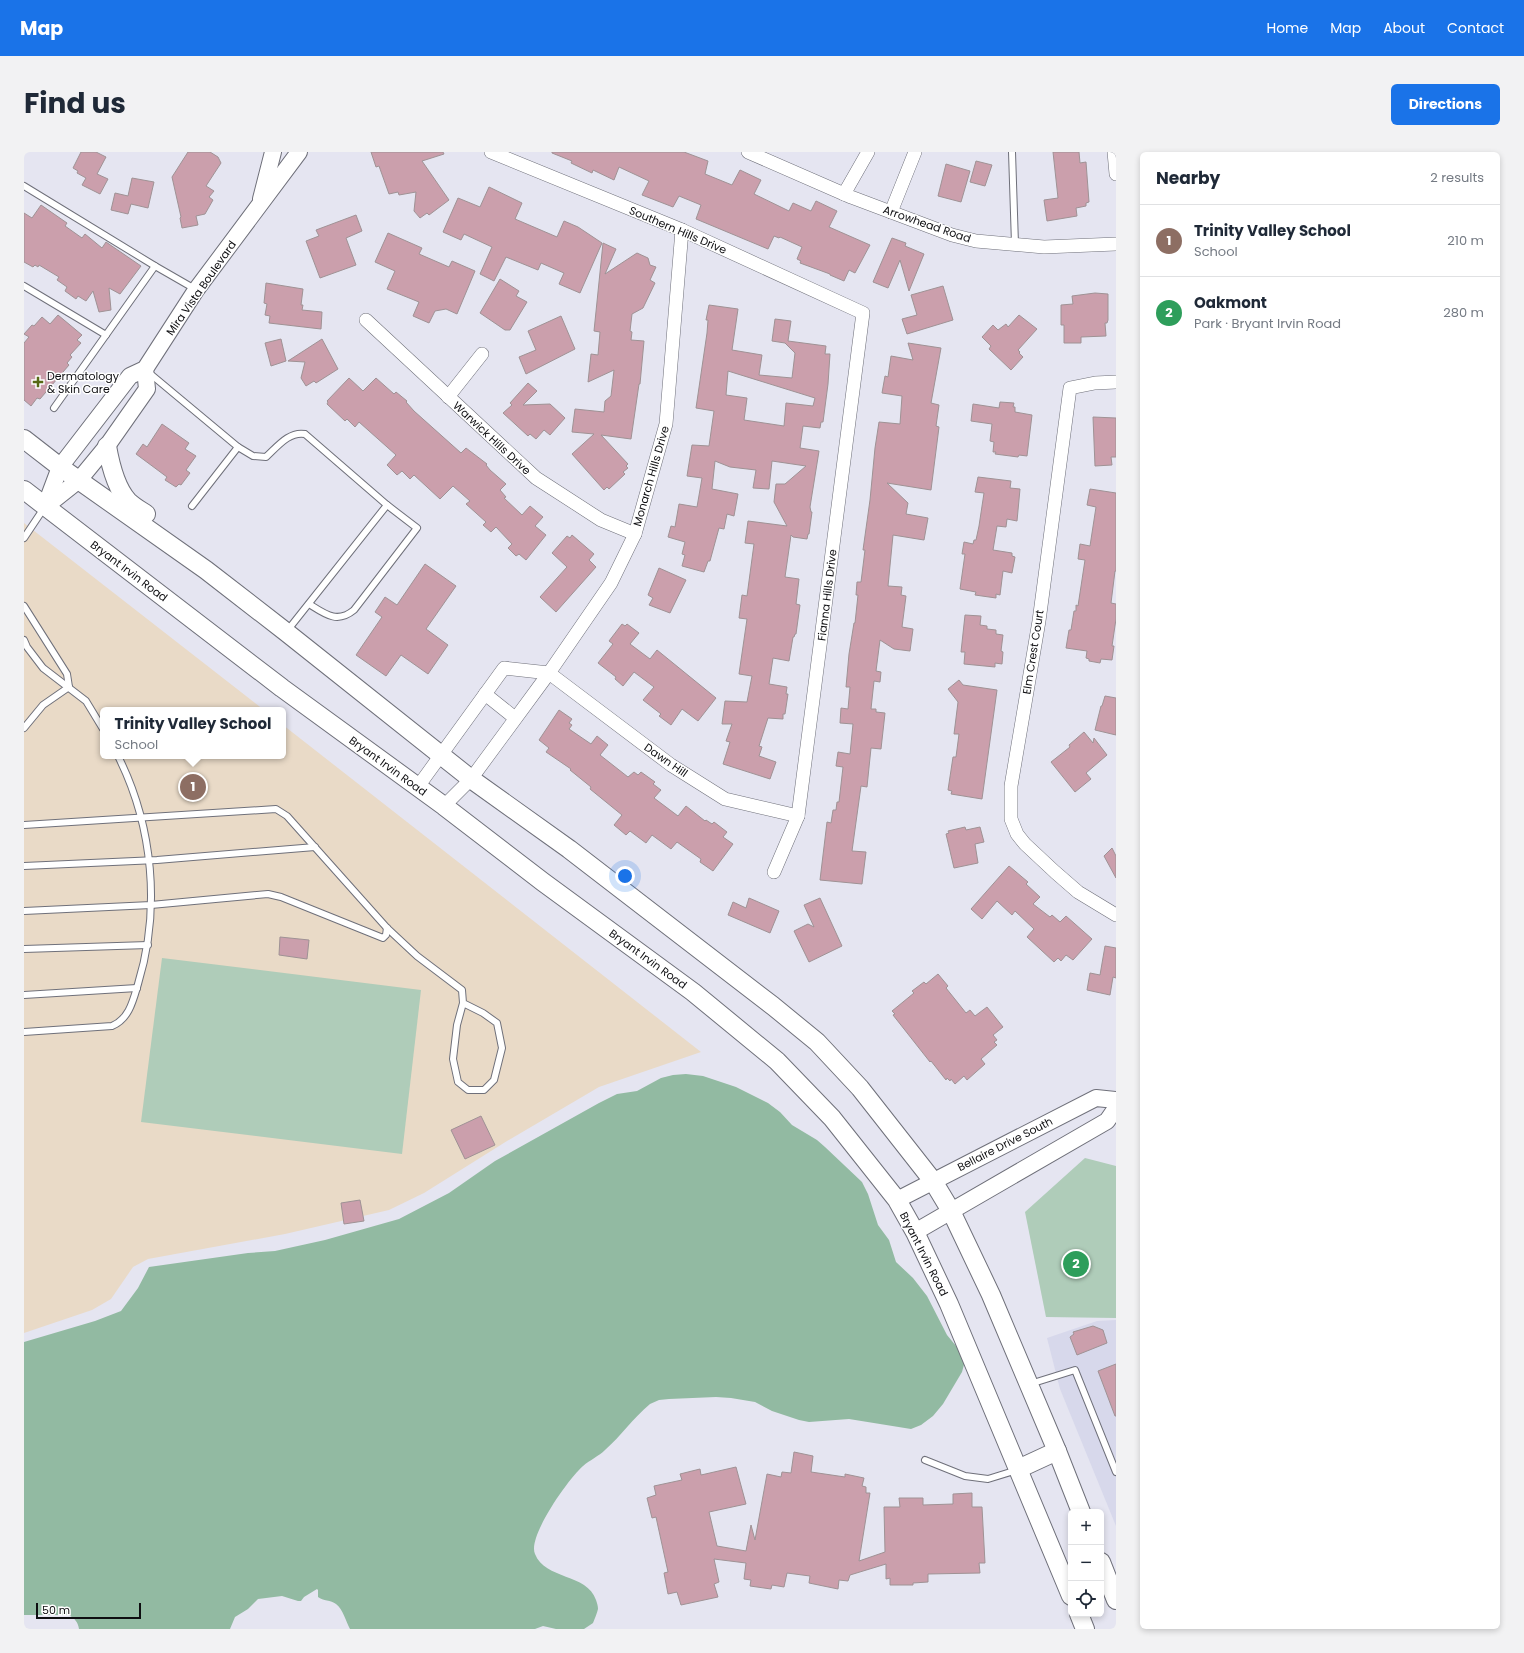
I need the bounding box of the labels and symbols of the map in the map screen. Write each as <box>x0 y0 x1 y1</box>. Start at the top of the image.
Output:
street label: Arrowhead Road <box>881 201 973 247</box>
street label: Southern Hills Drive <box>627 202 729 258</box>
street label: Mira Vista Boulevard <box>162 237 240 339</box>
place label: Dermatology & Skin Care <box>47 368 120 397</box>
marker: Dermatology & Skin Care <box>32 376 44 388</box>
street label: Warwick Hills Drive <box>450 398 535 479</box>
street label: Monarch Hills Drive <box>629 424 673 528</box>
street label: Bryant Irvin Road <box>87 537 171 605</box>
street label: Fianna Hills Drive <box>813 548 841 642</box>
street label: Elm Crest Court <box>1018 609 1048 695</box>
street label: Bryant Irvin Road <box>346 732 430 800</box>
street label: Dawn Hill <box>641 739 691 781</box>
pin: 1 <box>180 772 206 802</box>
your location <box>615 866 635 886</box>
street label: Bryant Irvin Road <box>606 925 690 993</box>
street label: Bellaire Drive South <box>955 1113 1055 1175</box>
street label: Bryant Irvin Road <box>896 1209 952 1299</box>
pin: 2 <box>1063 1249 1089 1279</box>
scale bar <box>36 1601 141 1620</box>

